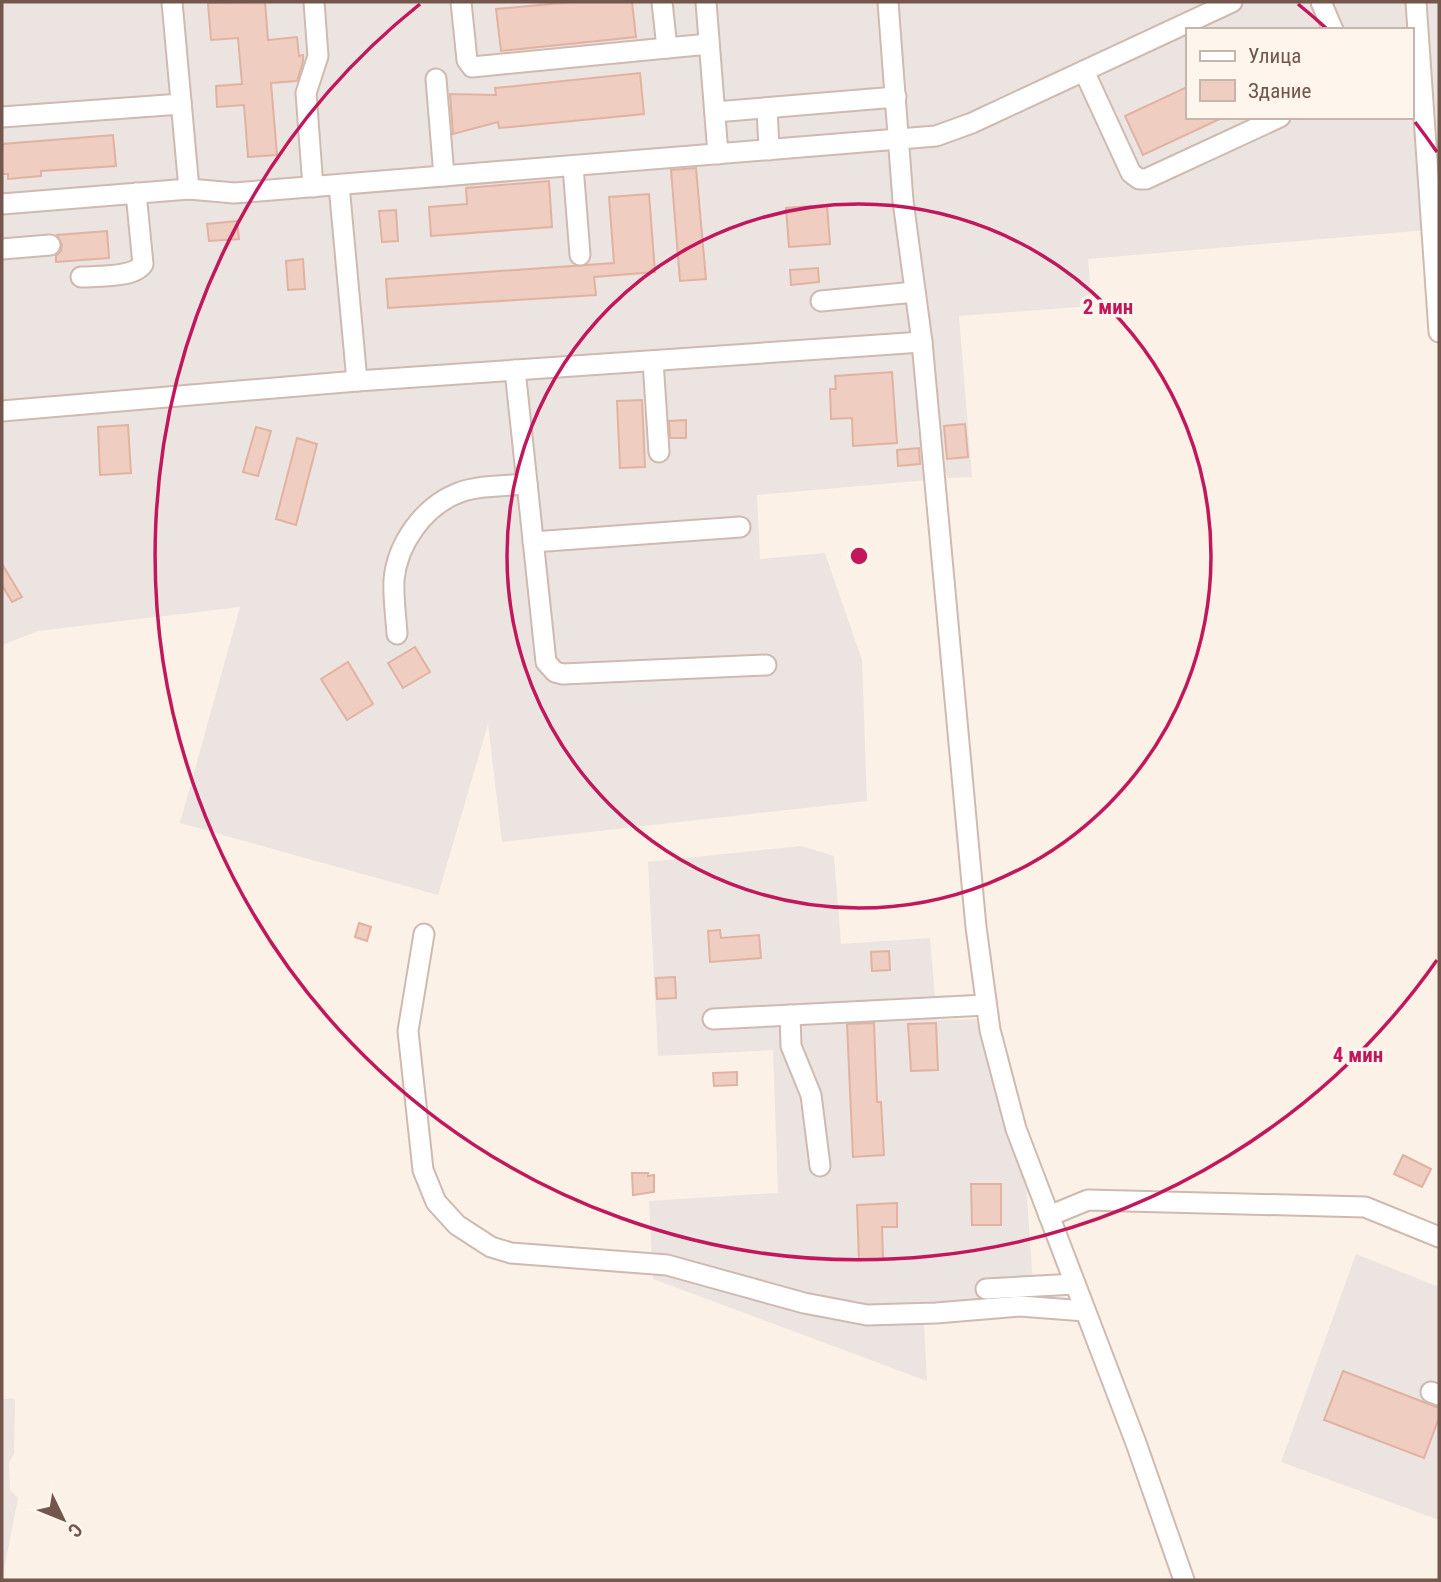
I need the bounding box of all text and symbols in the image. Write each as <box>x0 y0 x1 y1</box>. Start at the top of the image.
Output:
legend <box>1186 28 1413 119</box>
text: Улица <box>1248 44 1301 68</box>
text: Здание <box>1248 79 1312 103</box>
text: 2 мин <box>1083 295 1133 319</box>
centre of rings <box>847 544 871 568</box>
text: 4 мин <box>1333 1043 1383 1067</box>
north arrow <box>28 1484 98 1554</box>
text: С <box>63 1518 87 1542</box>

